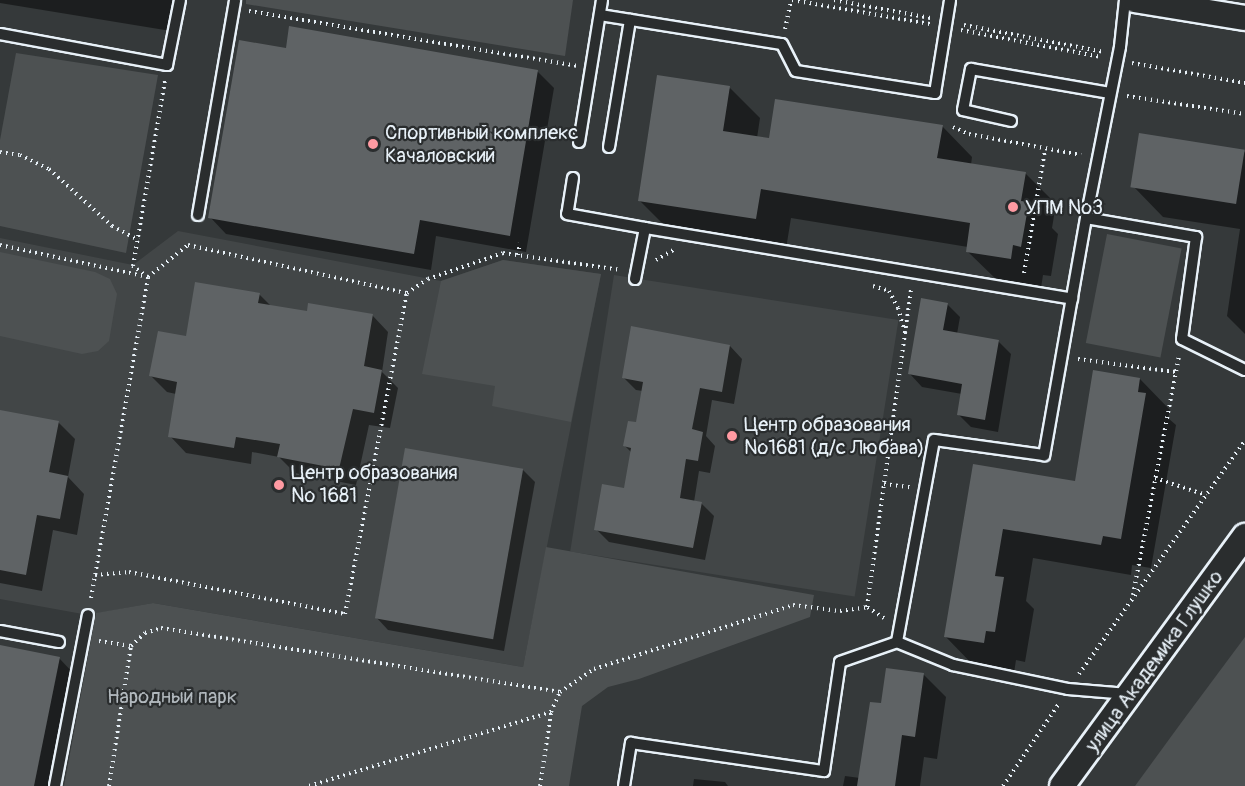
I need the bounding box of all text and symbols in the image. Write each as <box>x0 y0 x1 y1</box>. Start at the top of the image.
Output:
place label: Спортивный комплекс Качаловский <box>385 120 579 167</box>
marker: Спортивный комплекс Качаловский <box>366 137 380 151</box>
place label: УПМ №3 <box>1025 195 1103 219</box>
marker: УПМ №3 <box>1006 200 1020 214</box>
place label: Центр образования №1681 (д/с Любава) <box>744 412 925 459</box>
marker: Центр образования №1681 (д/с Любава) <box>725 429 739 443</box>
place label: Центр образования № 1681 <box>291 461 458 508</box>
marker: Центр образования № 1681 <box>272 478 286 492</box>
street label: улица Академика Глушко <box>1080 566 1228 756</box>
park label: Народный парк <box>107 684 237 708</box>

